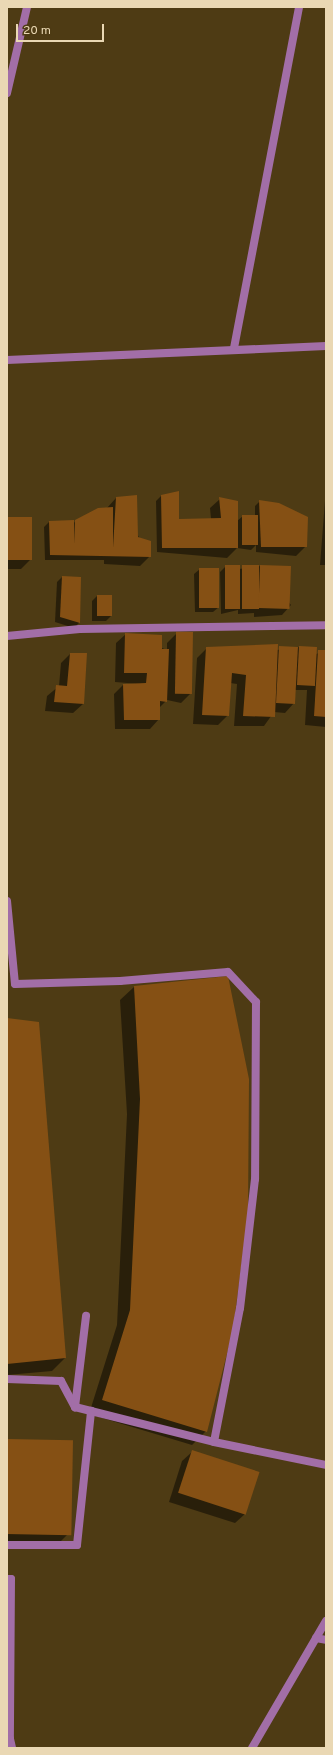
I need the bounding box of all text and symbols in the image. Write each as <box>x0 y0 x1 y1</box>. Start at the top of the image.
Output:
scale bar <box>18 16 106 42</box>
text: 20 m <box>23 23 51 39</box>

